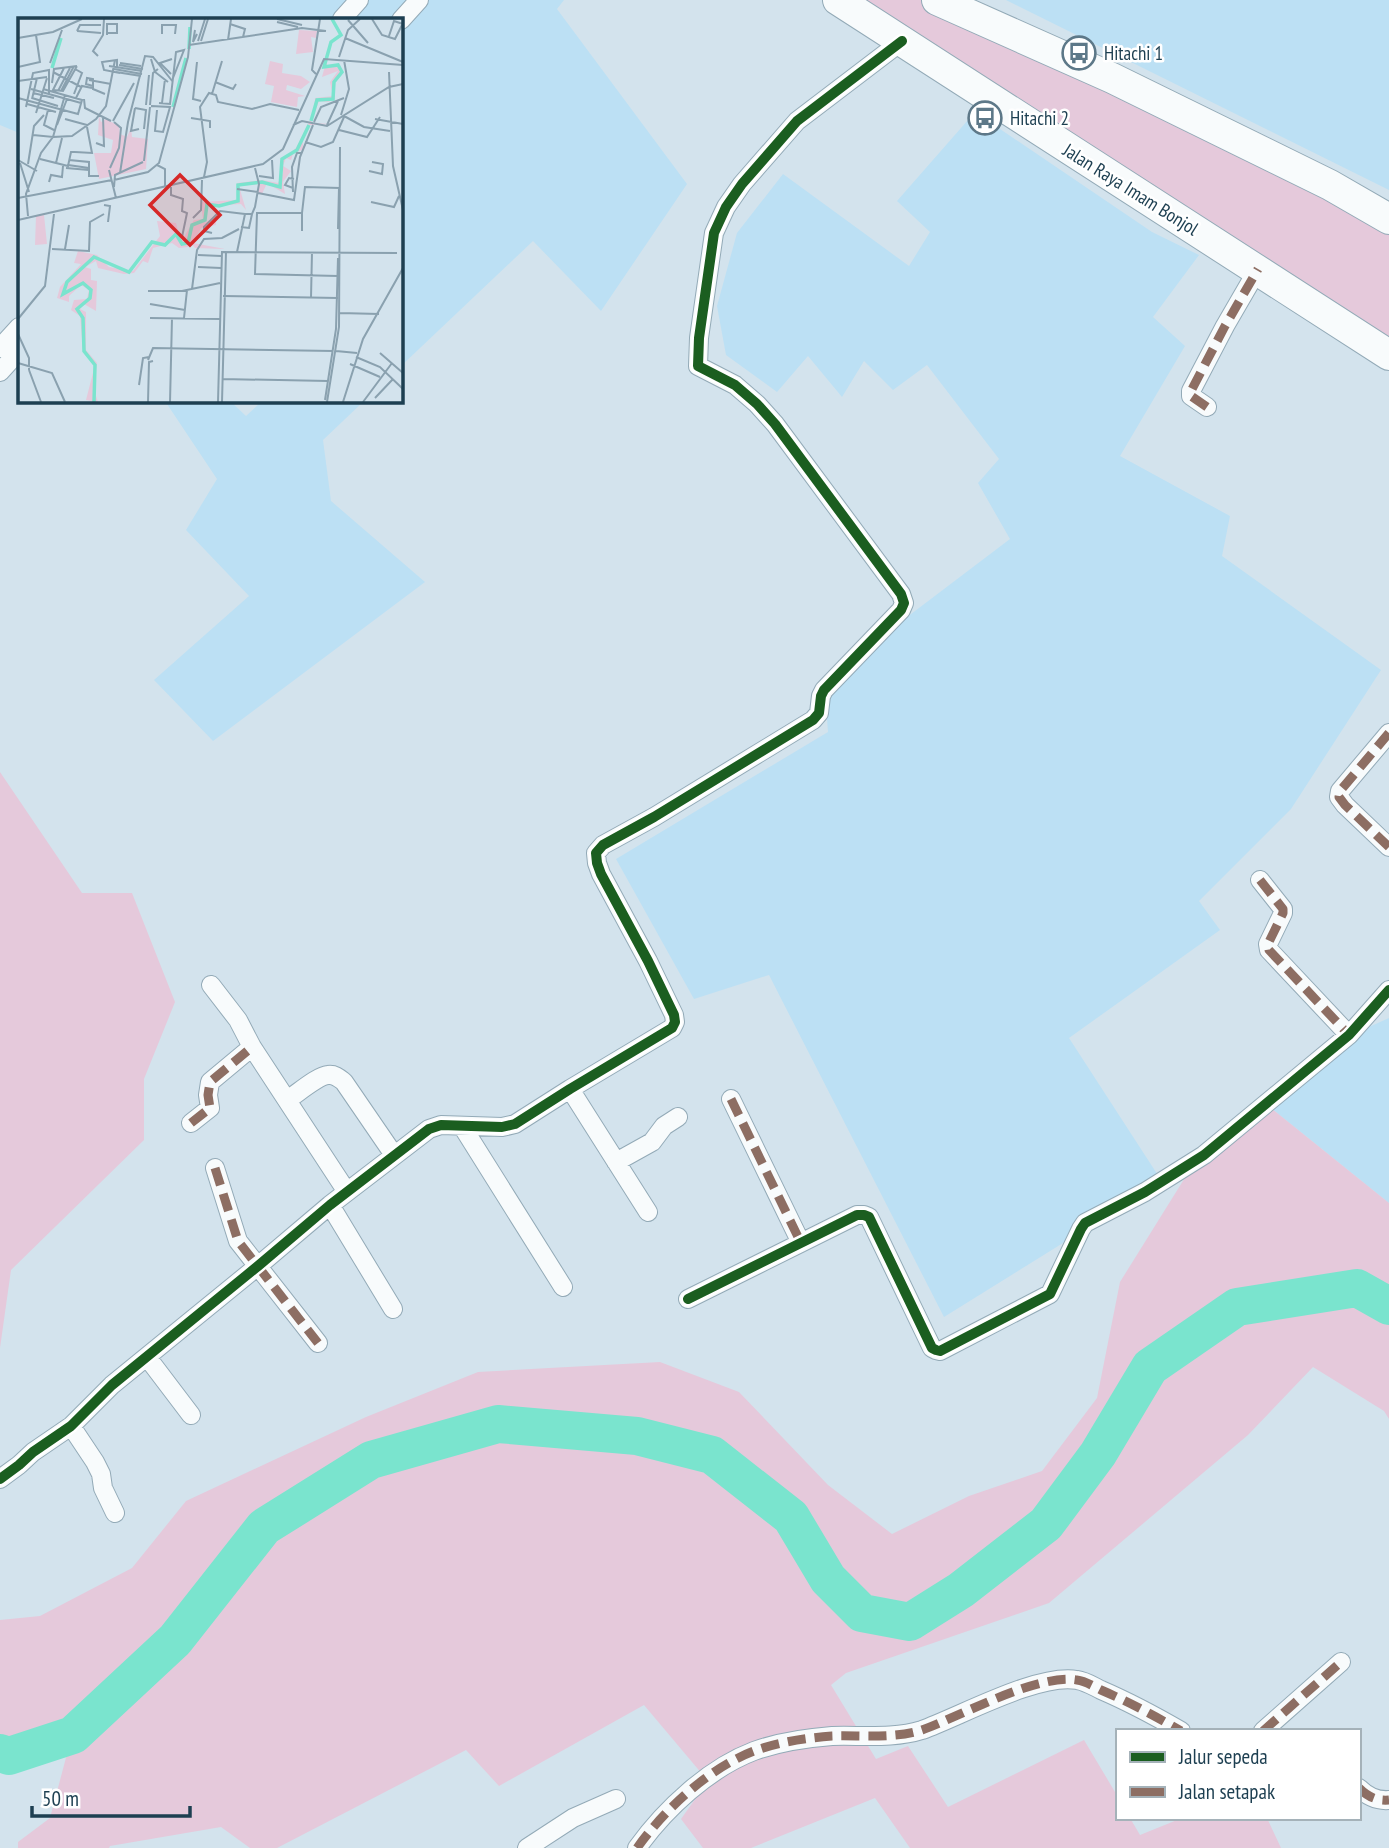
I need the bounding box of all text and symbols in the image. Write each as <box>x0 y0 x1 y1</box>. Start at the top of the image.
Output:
inset map <box>18 18 402 402</box>
bus stop icon: Hitachi 1 <box>1060 34 1098 72</box>
place label: Hitachi 1 <box>1104 41 1163 65</box>
bus stop icon: Hitachi 2 <box>966 99 1004 137</box>
place label: Hitachi 2 <box>1010 106 1069 130</box>
street label: Jalan Raya Imam Bonjol <box>1058 137 1204 241</box>
legend <box>1116 1729 1361 1820</box>
text: Jalur sepeda <box>1178 1743 1268 1770</box>
scale bar <box>32 1774 189 1818</box>
text: Jalan setapak <box>1178 1778 1275 1805</box>
text: 50 m <box>42 1785 79 1812</box>

